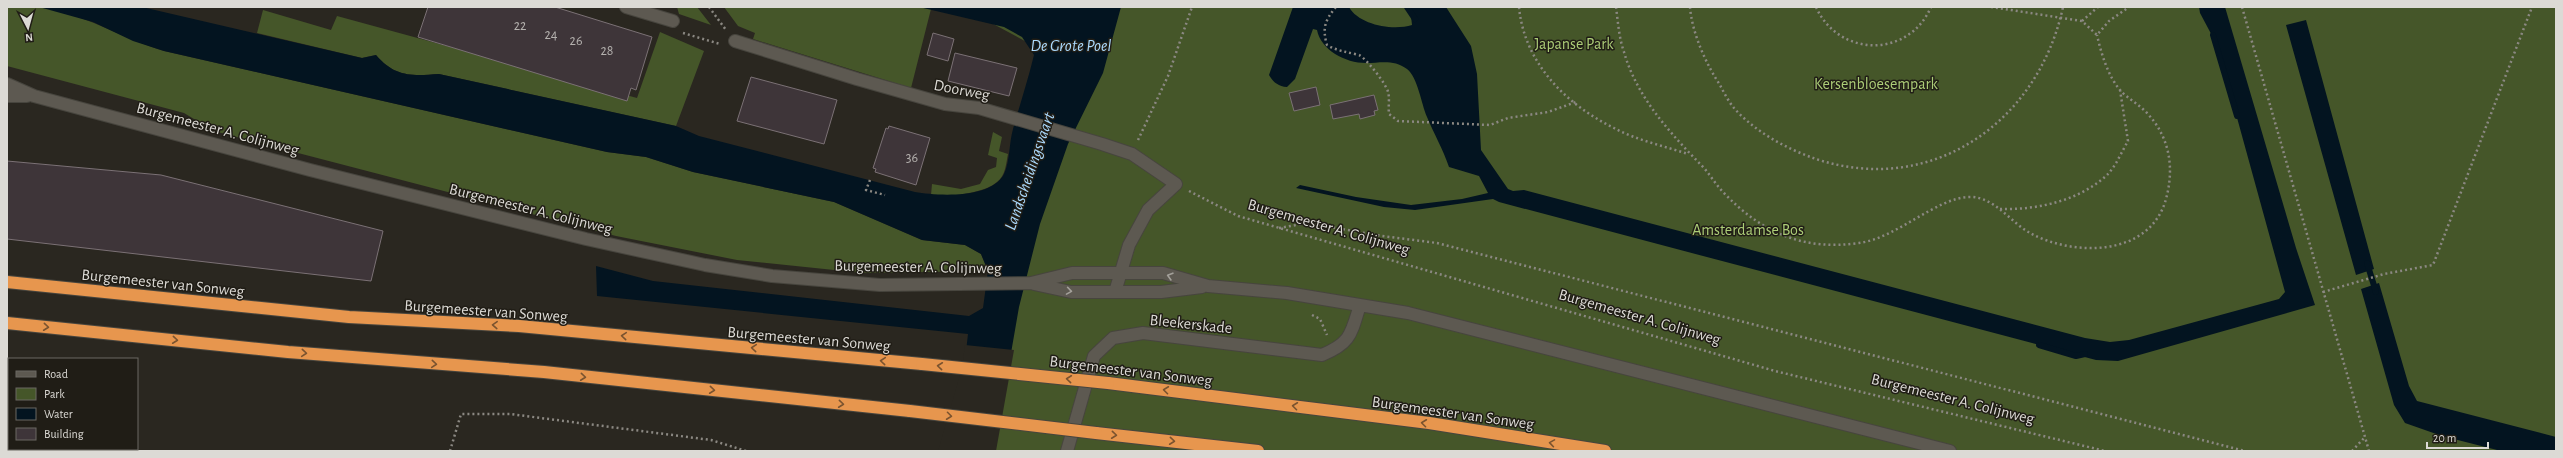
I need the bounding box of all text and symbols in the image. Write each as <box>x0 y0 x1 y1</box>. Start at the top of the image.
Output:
north arrow <box>8 8 48 48</box>
house number: 22 <box>514 19 526 33</box>
house number: 24 <box>544 28 558 42</box>
text: N <box>25 32 33 43</box>
house number: 26 <box>570 34 582 48</box>
park label: Japanse Park <box>1534 36 1614 52</box>
water label: De Grote Poel <box>1030 37 1112 54</box>
house number: 28 <box>600 44 614 58</box>
park label: Kersenbloesempark <box>1814 76 1939 92</box>
street label: Doorweg <box>932 77 991 103</box>
street label: Burgemeester A. Colijnweg <box>135 100 301 159</box>
water label: Landscheidingsvaart <box>1001 110 1058 232</box>
house number: 36 <box>906 151 918 165</box>
street label: Burgemeester A. Colijnweg <box>447 181 614 238</box>
street label: Burgemeester A. Colijnweg <box>1246 196 1412 259</box>
park label: Amsterdamse Bos <box>1692 222 1804 238</box>
street label: Burgemeester A. Colijnweg <box>834 258 1002 277</box>
street label: Burgemeester van Sonweg <box>81 266 245 300</box>
one-way arrow <box>1167 272 1173 280</box>
one-way arrow <box>1066 286 1072 295</box>
street label: Burgemeester A. Colijnweg <box>1557 286 1723 349</box>
street label: Burgemeester van Sonweg <box>404 297 568 325</box>
street label: Bleekerskade <box>1149 312 1233 336</box>
one-way arrow <box>492 321 498 330</box>
one-way arrow <box>43 322 49 331</box>
street label: Burgemeester van Sonweg <box>727 324 891 354</box>
one-way arrow <box>621 332 627 341</box>
one-way arrow <box>172 335 178 344</box>
one-way arrow <box>751 344 757 353</box>
one-way arrow <box>301 349 307 358</box>
street label: Burgemeester van Sonweg <box>1049 353 1213 389</box>
one-way arrow <box>880 356 886 365</box>
legend <box>8 358 138 450</box>
one-way arrow <box>431 359 437 368</box>
one-way arrow <box>937 362 943 371</box>
text: Road <box>44 368 68 380</box>
street label: Burgemeester A. Colijnweg <box>1869 371 2036 428</box>
one-way arrow <box>580 372 586 381</box>
one-way arrow <box>1066 375 1072 384</box>
one-way arrow <box>709 386 715 395</box>
one-way arrow <box>1163 386 1169 395</box>
text: Park <box>44 388 65 400</box>
street label: Burgemeester van Sonweg <box>1371 394 1535 432</box>
one-way arrow <box>838 399 845 408</box>
one-way arrow <box>1292 402 1298 411</box>
text: Water <box>44 408 73 420</box>
one-way arrow <box>945 411 952 420</box>
one-way arrow <box>1421 419 1427 428</box>
scale bar <box>2427 424 2488 450</box>
text: Building <box>44 428 84 440</box>
one-way arrow <box>1111 430 1117 439</box>
text: 20 m <box>2433 432 2456 444</box>
one-way arrow <box>1169 437 1175 446</box>
one-way arrow <box>1549 439 1555 448</box>

